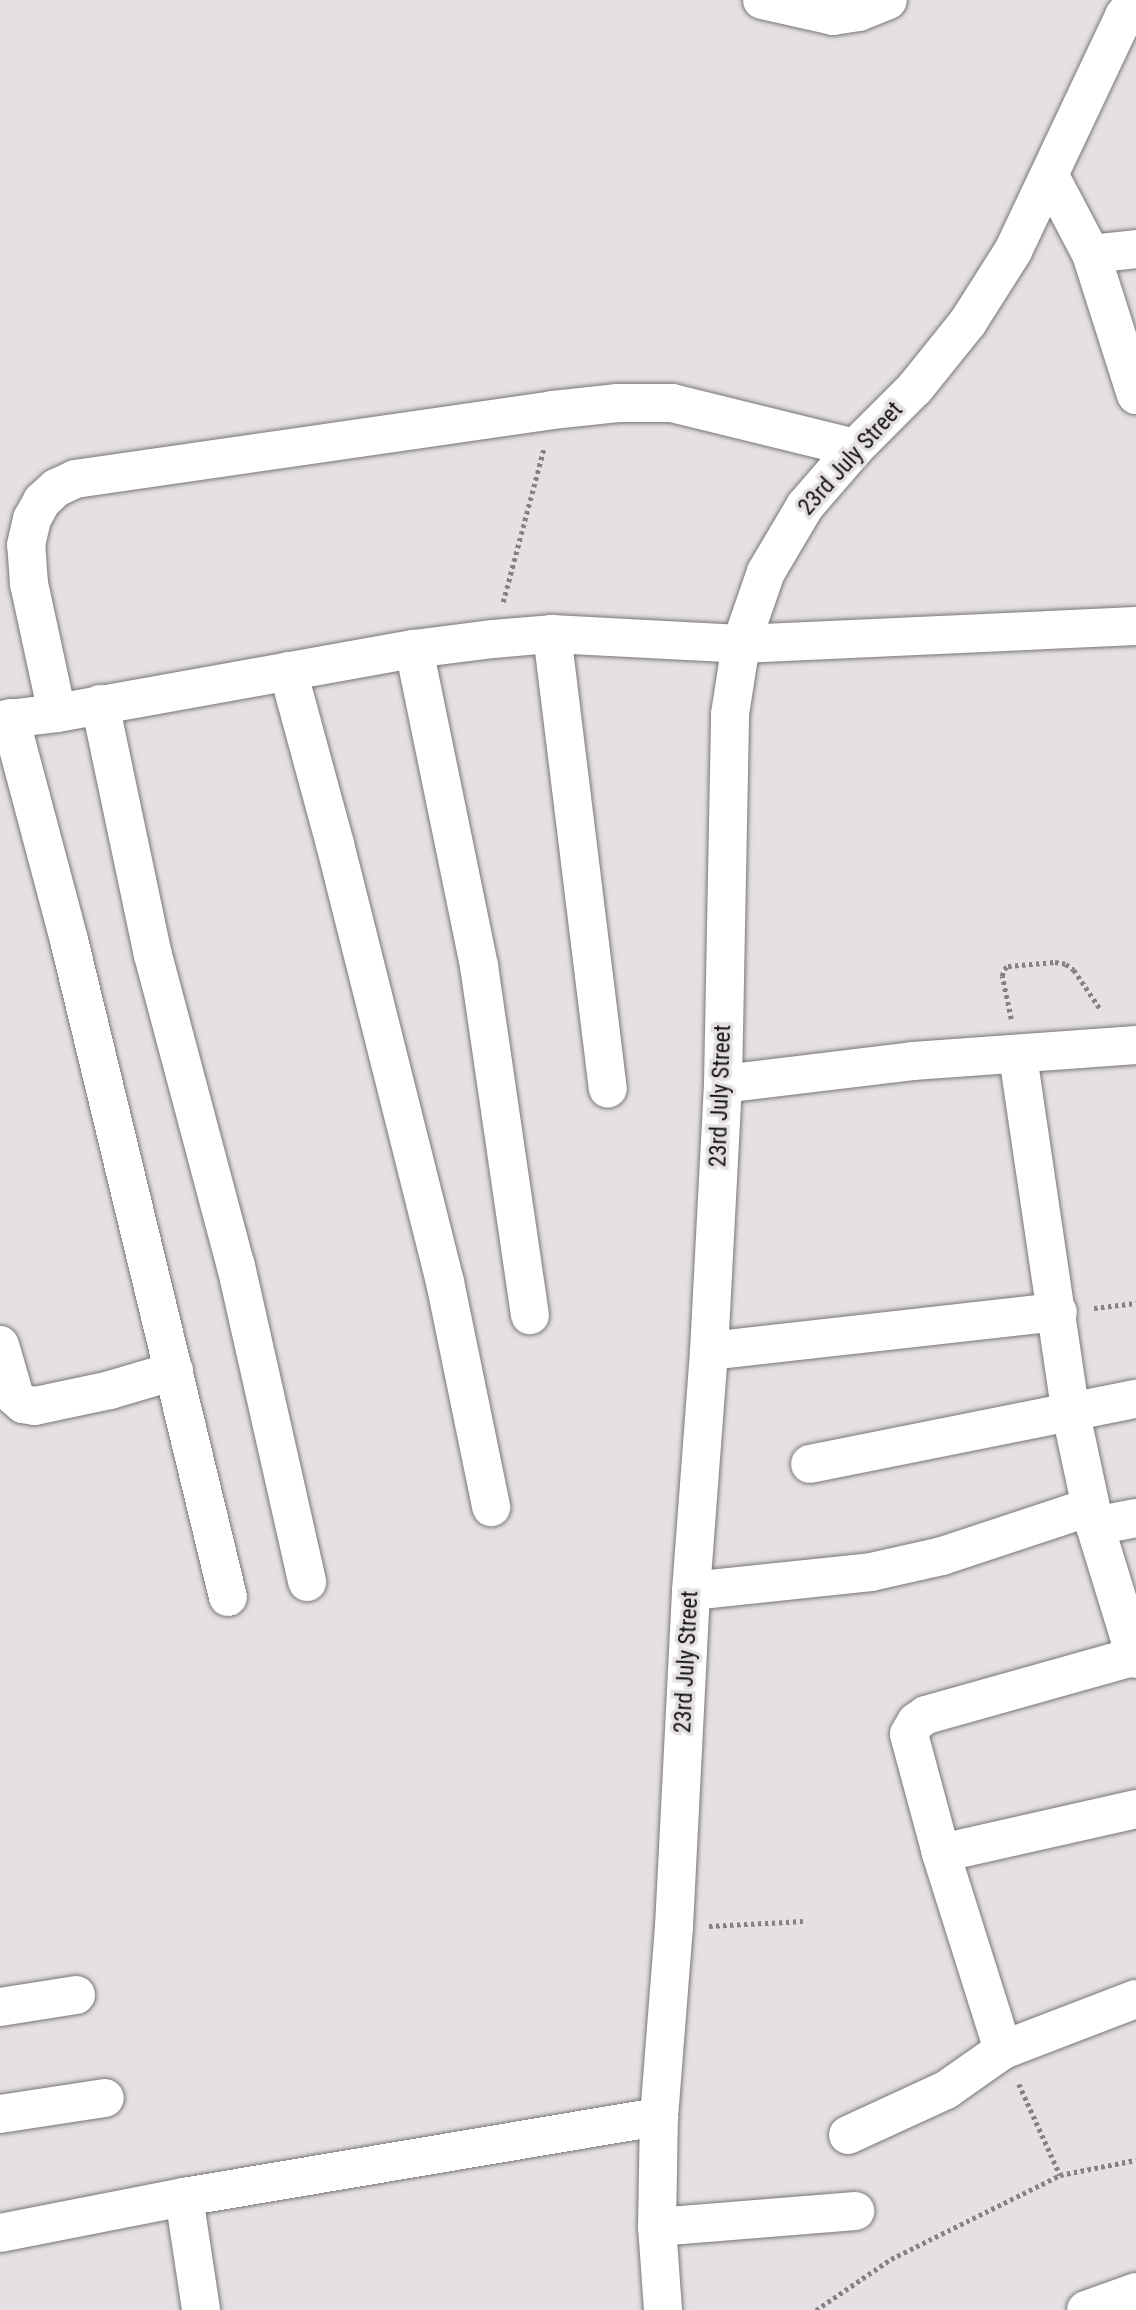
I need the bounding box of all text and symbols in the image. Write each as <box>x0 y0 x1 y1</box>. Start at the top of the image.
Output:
street label: 23rd July Street <box>793 397 909 521</box>
street label: 23rd July Street <box>705 1024 737 1168</box>
street label: 23rd July Street <box>669 1590 705 1734</box>

